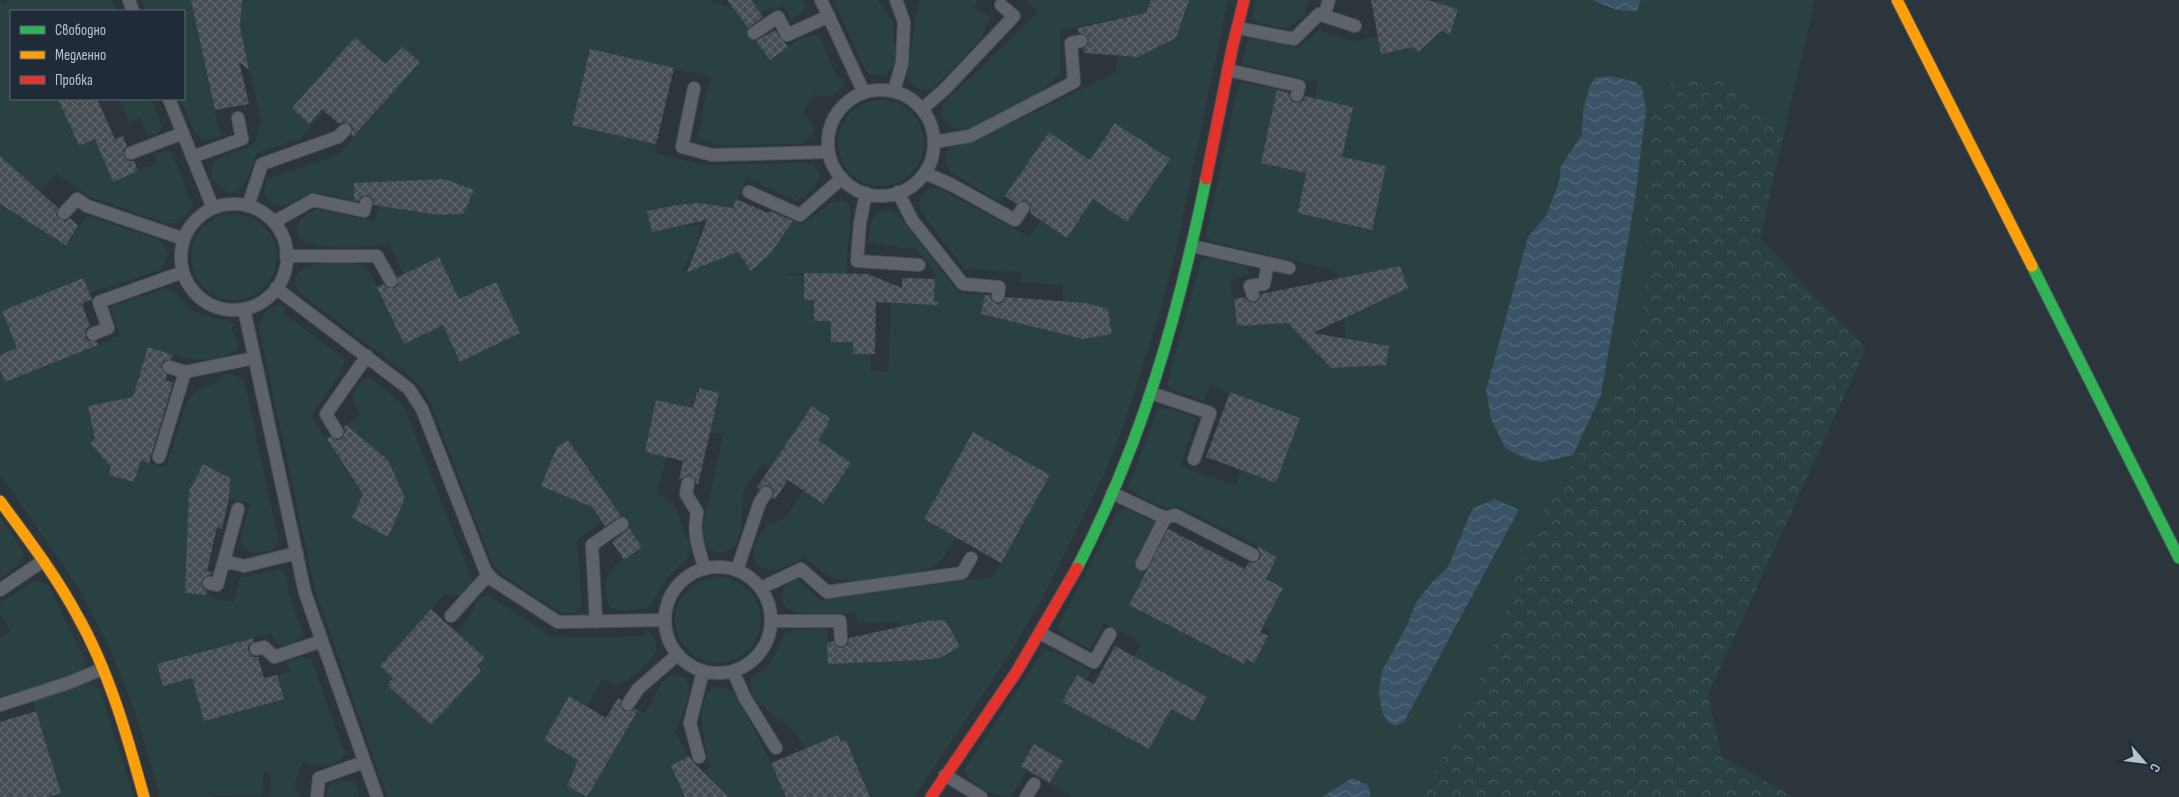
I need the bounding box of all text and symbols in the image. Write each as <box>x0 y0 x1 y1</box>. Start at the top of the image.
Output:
legend <box>10 10 185 100</box>
text: Свободно <box>55 21 106 40</box>
text: Медленно <box>55 46 106 65</box>
text: Пробка <box>55 71 93 90</box>
north arrow <box>2119 737 2169 787</box>
text: С <box>2146 761 2164 775</box>

